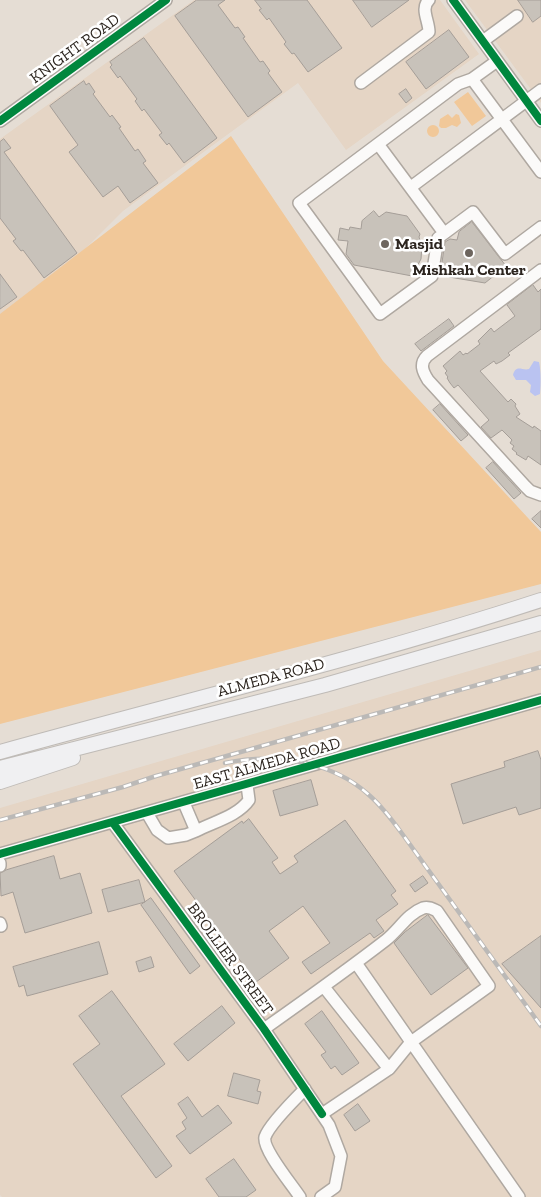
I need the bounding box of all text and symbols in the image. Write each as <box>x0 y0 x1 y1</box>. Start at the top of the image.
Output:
street label: KNIGHT ROAD <box>26 10 124 88</box>
place label: Masjid <box>395 234 443 254</box>
marker: Masjid <box>379 238 391 250</box>
marker: Mishkah Center <box>463 247 475 259</box>
place label: Mishkah Center <box>412 260 526 280</box>
street label: ALMEDA ROAD <box>215 654 327 702</box>
street label: EAST ALMEDA ROAD <box>191 734 343 794</box>
street label: BROLLIER STREET <box>183 899 277 1019</box>

